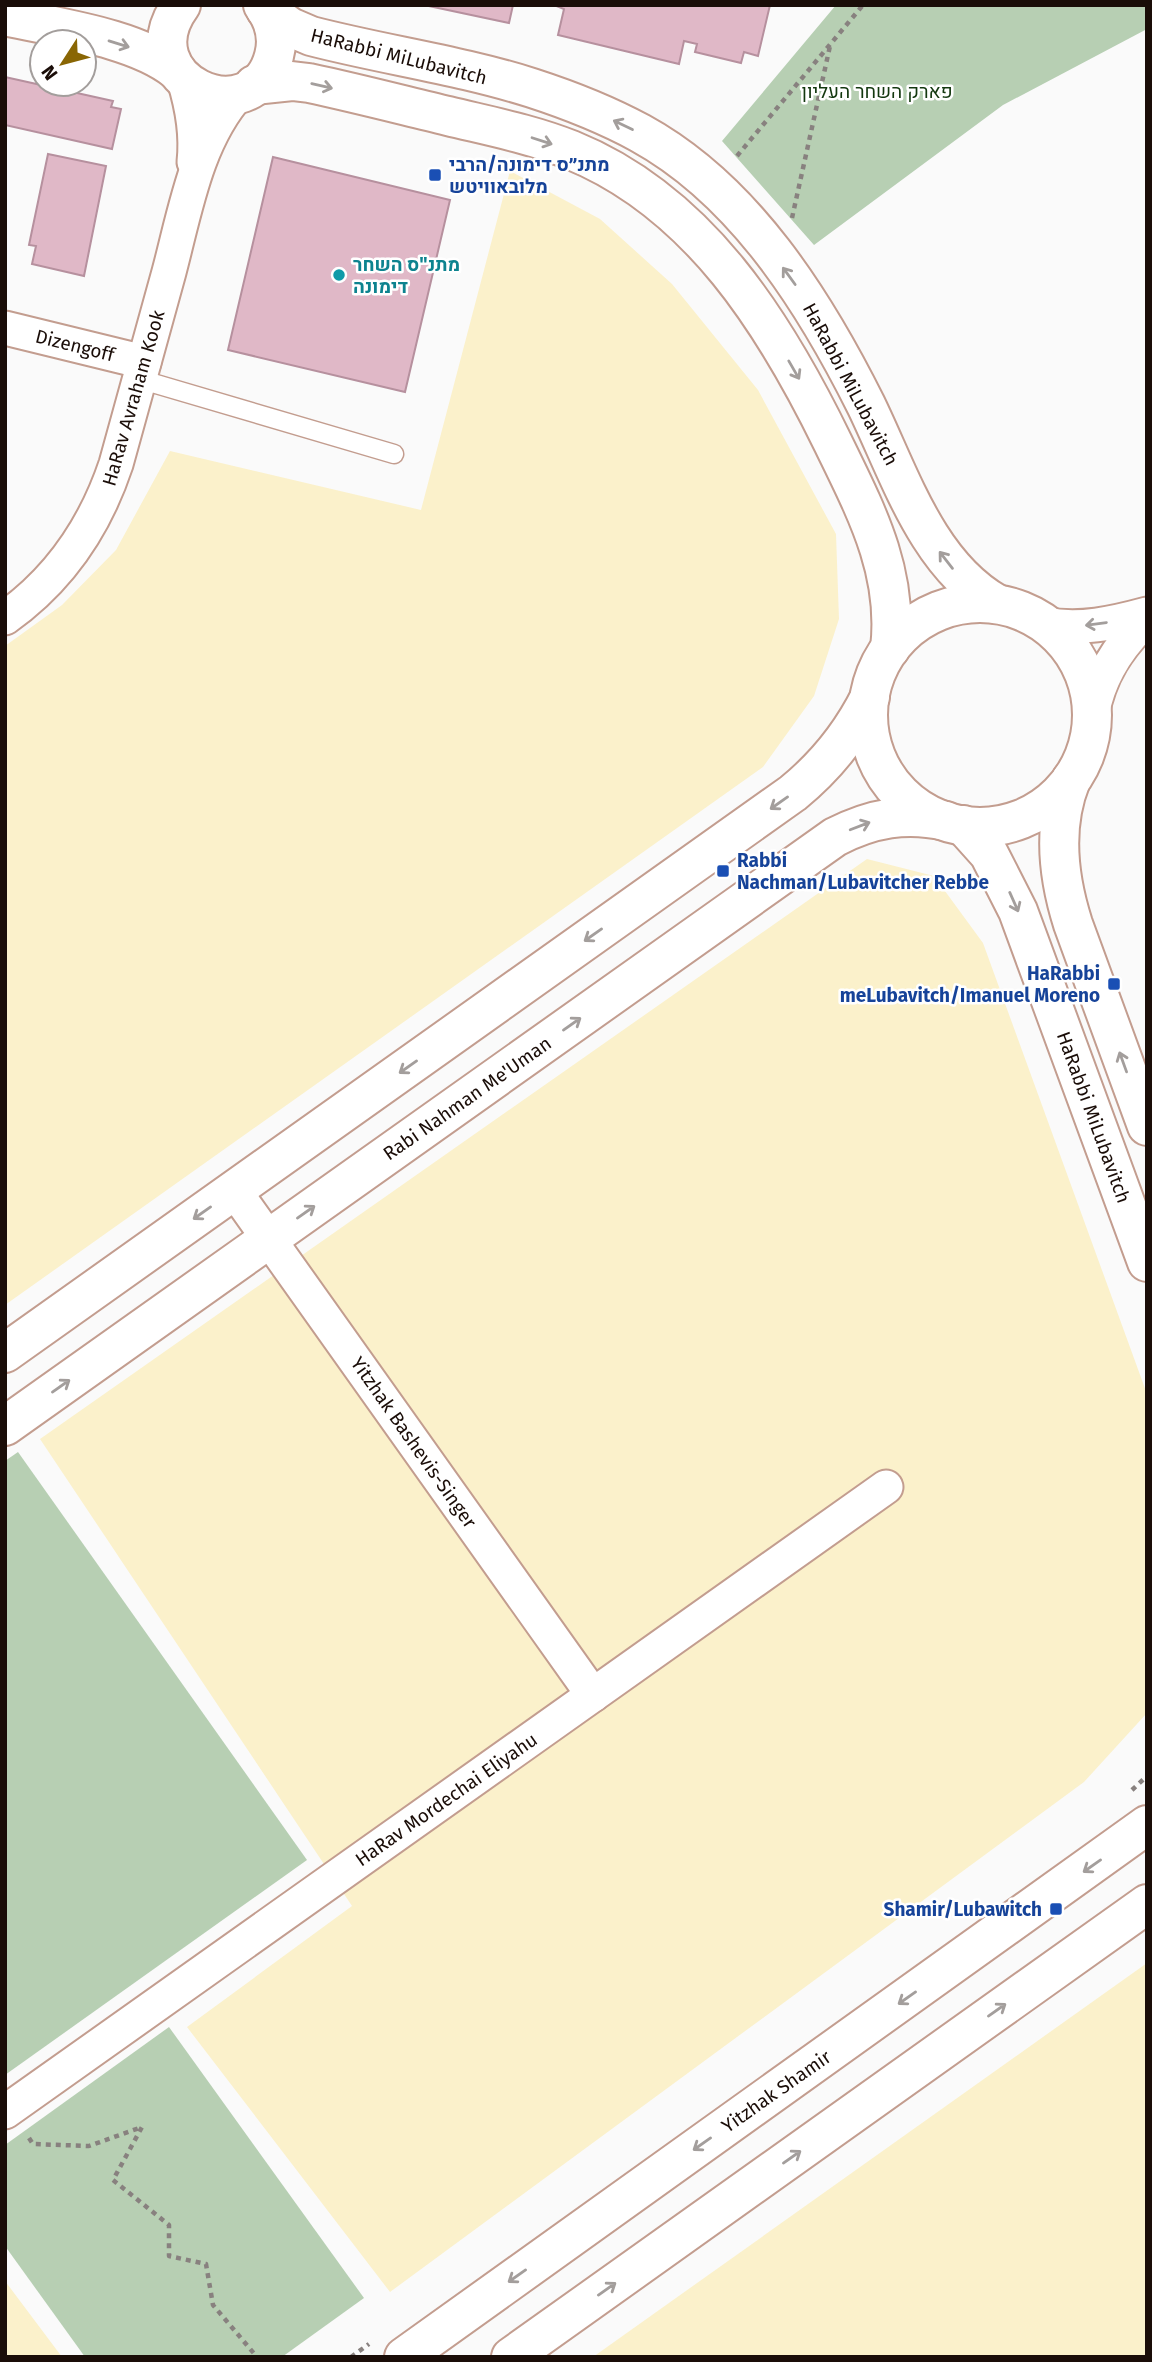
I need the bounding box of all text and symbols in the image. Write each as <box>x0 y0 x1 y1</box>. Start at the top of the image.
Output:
street label: HaRabbi MiLubavitch <box>308 23 489 90</box>
north arrow <box>28 28 98 98</box>
one-way arrow <box>108 38 130 51</box>
text: N <box>37 61 63 85</box>
one-way arrow <box>310 79 333 93</box>
park label: פארק השחר העליון <box>801 80 953 103</box>
one-way arrow <box>613 117 634 131</box>
one-way arrow <box>531 136 553 148</box>
place label: מתנ״ס דימונה/הרבי מלובאוויטש <box>449 153 610 198</box>
marker: מתנ״ס דימונה/הרבי מלובאוויטש <box>427 167 443 183</box>
place label: מתנ"ס השחר דימונה <box>353 253 460 298</box>
marker: מתנ"ס השחר דימונה <box>331 267 347 283</box>
one-way arrow <box>782 267 797 286</box>
street label: HaRabbi MiLubavitch <box>798 299 903 469</box>
street label: HaRav Avraham Kook <box>97 307 170 489</box>
street label: Dizengoff <box>33 325 118 367</box>
one-way arrow <box>788 359 801 380</box>
one-way arrow <box>939 551 954 570</box>
one-way arrow <box>1086 618 1108 631</box>
one-way arrow <box>769 795 788 810</box>
one-way arrow <box>848 818 870 831</box>
place label: Rabbi Nachman/Lubavitcher Rebbe <box>737 849 989 894</box>
marker: Rabbi Nachman/Lubavitcher Rebbe <box>715 863 731 879</box>
one-way arrow <box>1008 891 1021 912</box>
one-way arrow <box>584 928 603 942</box>
place label: HaRabbi meLubavitch/Imanuel Moreno <box>840 962 1100 1007</box>
marker: HaRabbi meLubavitch/Imanuel Moreno <box>1106 976 1122 992</box>
one-way arrow <box>562 1017 581 1031</box>
street label: HaRabbi MiLubavitch <box>1052 1028 1135 1206</box>
street label: Rabi Nahman Me'Uman <box>379 1032 556 1165</box>
one-way arrow <box>1116 1052 1129 1074</box>
one-way arrow <box>399 1060 418 1074</box>
one-way arrow <box>296 1205 315 1219</box>
one-way arrow <box>193 1206 212 1220</box>
street label: Yitzhak Bashevis-Singer <box>346 1352 482 1533</box>
one-way arrow <box>51 1379 70 1393</box>
street label: HaRav Mordechai Eliyahu <box>351 1728 542 1871</box>
one-way arrow <box>1083 1859 1102 1873</box>
place label: Shamir/Lubawitch <box>884 1898 1042 1921</box>
marker: Shamir/Lubawitch <box>1048 1901 1064 1917</box>
one-way arrow <box>898 1991 917 2005</box>
one-way arrow <box>987 2003 1006 2017</box>
street label: Yitzhak Shamir <box>717 2045 836 2138</box>
one-way arrow <box>693 2137 712 2151</box>
one-way arrow <box>782 2149 801 2164</box>
one-way arrow <box>508 2269 527 2283</box>
one-way arrow <box>597 2282 616 2296</box>

